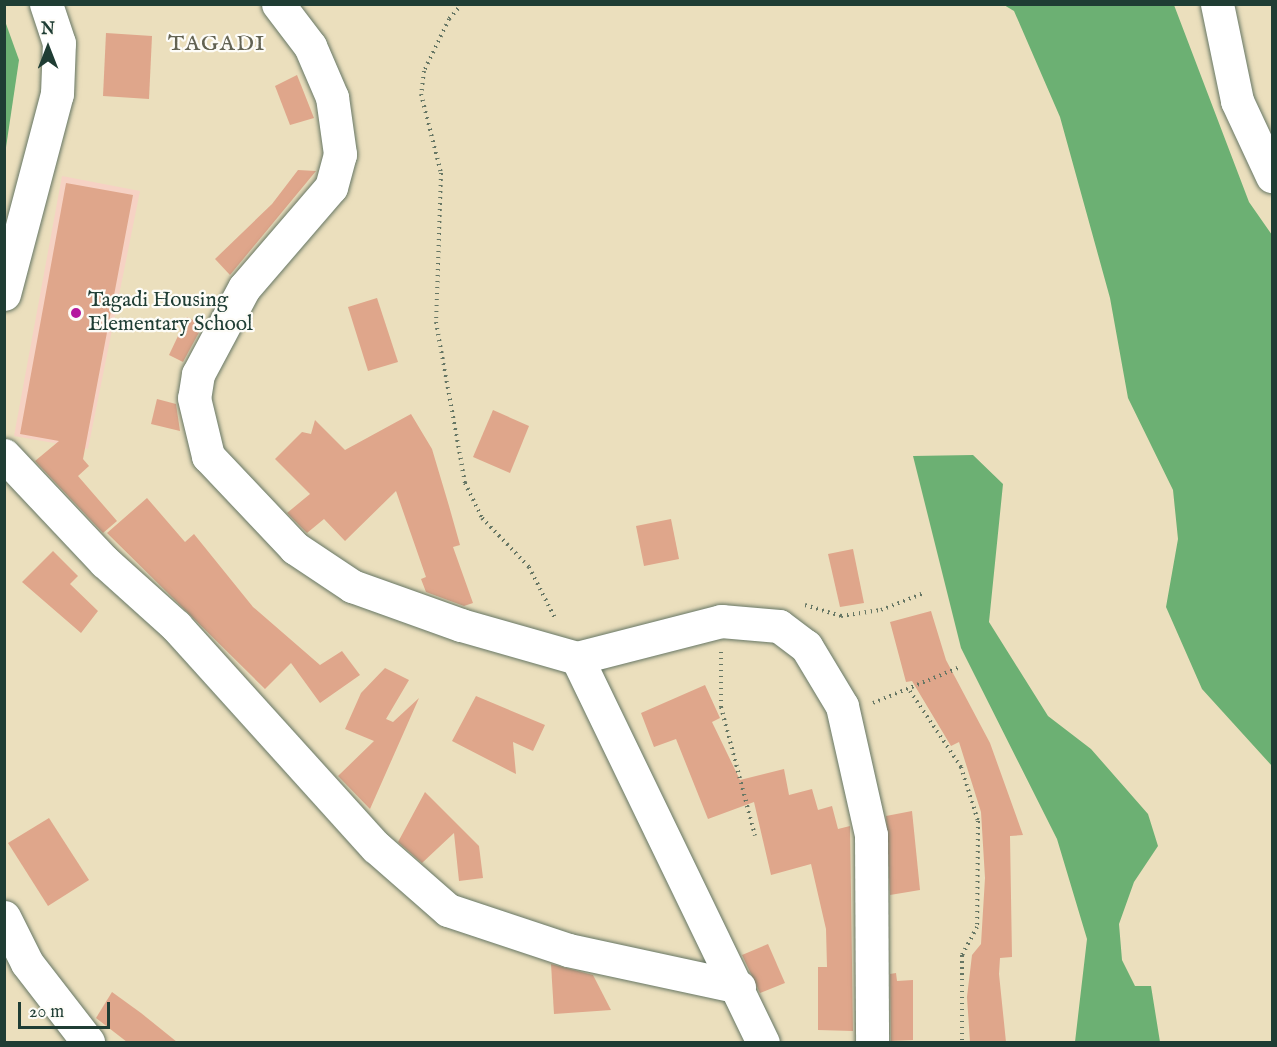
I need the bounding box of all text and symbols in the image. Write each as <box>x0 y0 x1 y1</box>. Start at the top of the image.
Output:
north arrow <box>18 18 78 78</box>
text: N <box>41 20 55 40</box>
district label: TAGADI <box>168 32 266 58</box>
place label: Tagadi Housing Elementary School <box>88 288 253 338</box>
marker: Tagadi Housing Elementary School <box>69 306 83 320</box>
scale bar <box>21 990 112 1028</box>
text: 20 m <box>29 1001 64 1024</box>

